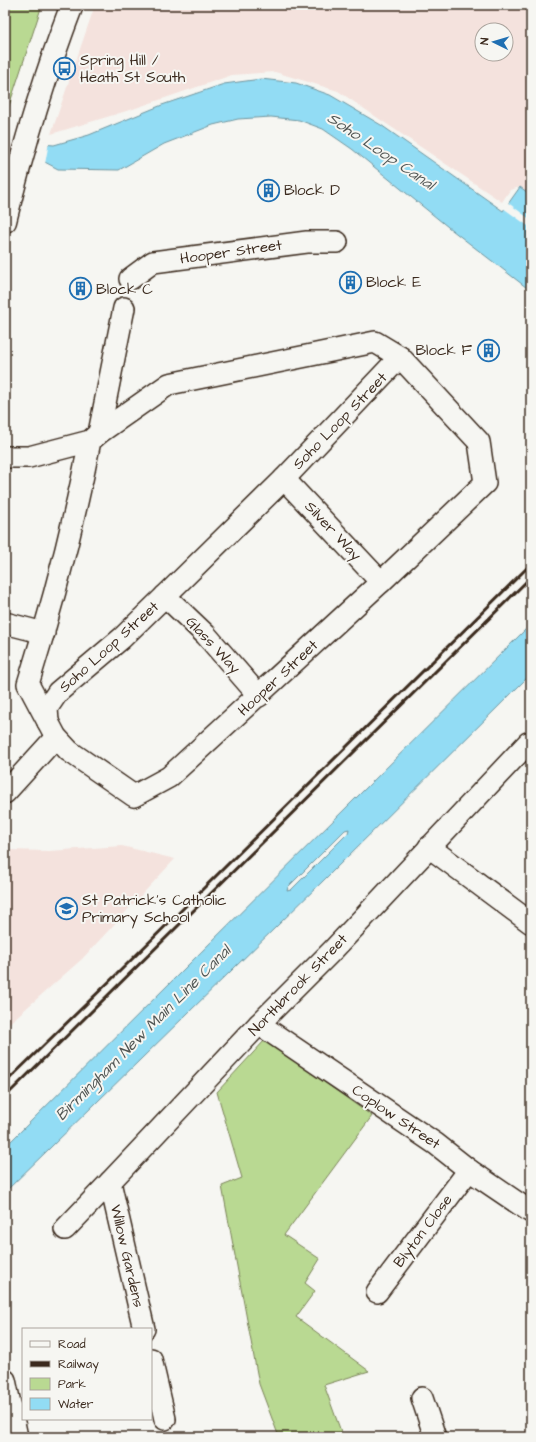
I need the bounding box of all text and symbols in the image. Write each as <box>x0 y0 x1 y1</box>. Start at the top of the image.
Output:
north arrow <box>474 22 514 62</box>
text: N <box>477 37 492 45</box>
place label: Spring Hill / Heath St South <box>80 50 186 88</box>
bus stop icon: Spring Hill / Heath St South <box>52 56 78 82</box>
water label: Soho Loop Canal <box>323 107 441 196</box>
building icon: Block D <box>255 177 281 203</box>
place label: Block D <box>284 180 340 201</box>
street label: Hooper Street <box>179 234 283 270</box>
building icon: Block E <box>338 269 364 295</box>
place label: Block E <box>366 272 421 293</box>
building icon: Block C <box>68 276 94 302</box>
place label: Block C <box>96 279 153 300</box>
building icon: Block F <box>475 337 501 363</box>
place label: Block F <box>415 340 473 361</box>
street label: Soho Loop Street <box>288 368 392 474</box>
street label: Silver Way <box>299 497 366 566</box>
street label: Soho Loop Street <box>54 596 164 698</box>
street label: Glass Way <box>180 612 245 679</box>
street label: Hooper Street <box>233 635 323 721</box>
place label: St Patrick's Catholic Primary School <box>82 890 227 929</box>
school or university icon: St Patrick's Catholic Primary School <box>54 896 80 922</box>
street label: Northbrook Street <box>244 929 352 1041</box>
water label: Birmingham New Main Line Canal <box>51 939 238 1126</box>
street label: Coplow Street <box>348 1080 444 1154</box>
street label: Blyton Close <box>389 1190 458 1272</box>
street label: Willow Gardens <box>105 1203 149 1310</box>
legend <box>22 1328 152 1420</box>
text: Road <box>58 1336 86 1353</box>
text: Railway <box>58 1356 99 1374</box>
text: Park <box>58 1376 86 1393</box>
text: Water <box>58 1396 94 1413</box>

